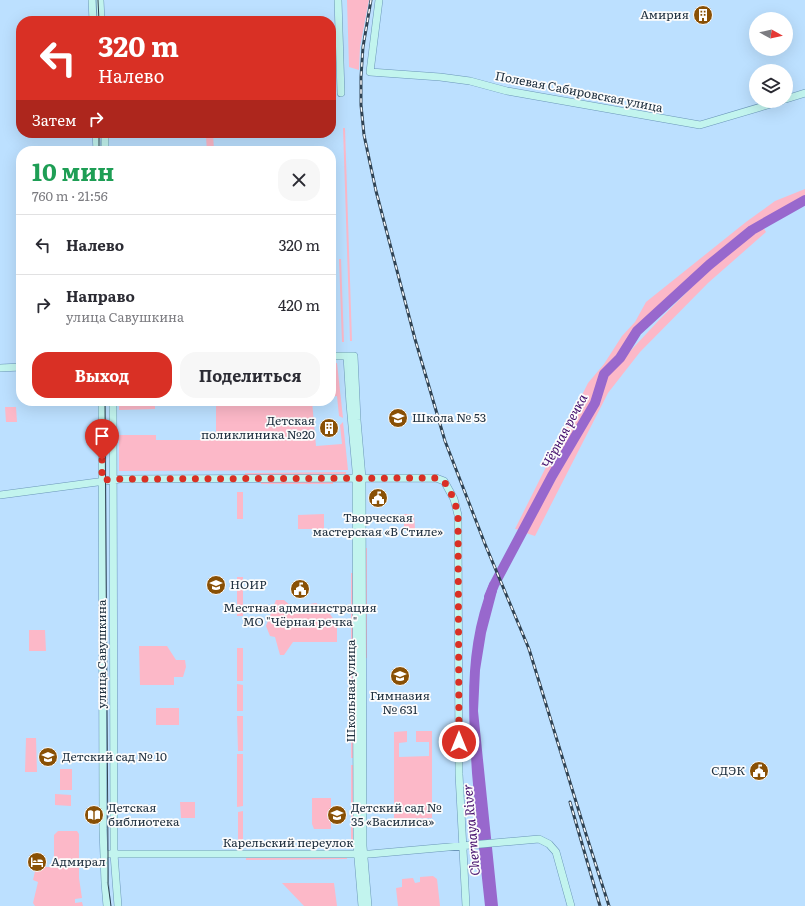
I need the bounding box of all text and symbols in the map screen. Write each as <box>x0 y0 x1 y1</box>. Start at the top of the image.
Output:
building icon: Амирия <box>692 4 714 26</box>
place label: Амирия <box>640 5 689 23</box>
north arrow <box>749 12 793 56</box>
map controls <box>749 12 793 108</box>
text: 320 m <box>98 24 179 66</box>
icon: left <box>32 32 84 84</box>
text: Налево <box>98 62 164 89</box>
button: layers <box>749 64 793 108</box>
street label: Полевая Сабировская улица <box>494 66 665 116</box>
text: Затем <box>32 108 77 131</box>
icon: right <box>85 108 107 130</box>
text: 10 мин <box>32 153 114 188</box>
button: close <box>278 159 320 201</box>
text: 760 m · 21:56 <box>32 186 108 205</box>
text: Налево <box>66 233 124 256</box>
text: 320 m <box>278 233 320 256</box>
icon: left <box>32 234 54 256</box>
text: Направо <box>66 284 135 307</box>
text: 420 m <box>278 293 320 316</box>
icon: right <box>32 294 54 316</box>
text: улица Савушкина <box>66 307 184 326</box>
button: Выход <box>32 352 172 398</box>
button: Поделиться <box>180 352 320 398</box>
water label: Чёрная речка <box>536 390 591 471</box>
school or university icon: Школа № 53 <box>387 407 409 429</box>
place label: Школа № 53 <box>412 408 486 426</box>
place label: Детская поликлиника №20 <box>201 411 315 443</box>
building icon: Детская поликлиника №20 <box>318 417 340 439</box>
pin <box>85 419 119 460</box>
icon: arrive <box>91 425 113 447</box>
public building icon: Творческая мастерская «В Стиле» <box>367 487 389 509</box>
place label: Творческая мастерская «В Стиле» <box>313 508 443 540</box>
school or university icon: НОИР <box>205 574 227 596</box>
place label: НОИР <box>230 575 267 593</box>
public building icon: Местная администрация МО "Чёрная речка" <box>289 578 311 600</box>
place label: Местная администрация МО "Чёрная речка" <box>223 598 377 630</box>
street label: улица Савушкина <box>92 599 110 708</box>
street label: Школьная улица <box>341 639 359 742</box>
school or university icon: Гимназия № 631 <box>389 665 411 687</box>
place label: Гимназия № 631 <box>370 686 430 718</box>
position arrow <box>438 721 480 763</box>
school or university icon: Детский сад № 10 <box>37 746 59 768</box>
place label: Детский сад № 10 <box>62 747 167 765</box>
public building icon: СДЭК <box>748 760 770 782</box>
place label: СДЭК <box>711 761 745 779</box>
water label: Chernaya River <box>457 783 484 877</box>
place label: Детская библиотека <box>108 798 180 830</box>
place label: Детский сад № 35 «Василиса» <box>351 798 442 830</box>
library icon: Детская библиотека <box>83 804 105 826</box>
school or university icon: Детский сад № 35 «Василиса» <box>326 804 348 826</box>
street label: Карельский переулок <box>223 833 353 851</box>
hotel icon: Адмирал <box>26 851 48 873</box>
place label: Адмирал <box>51 852 106 870</box>

